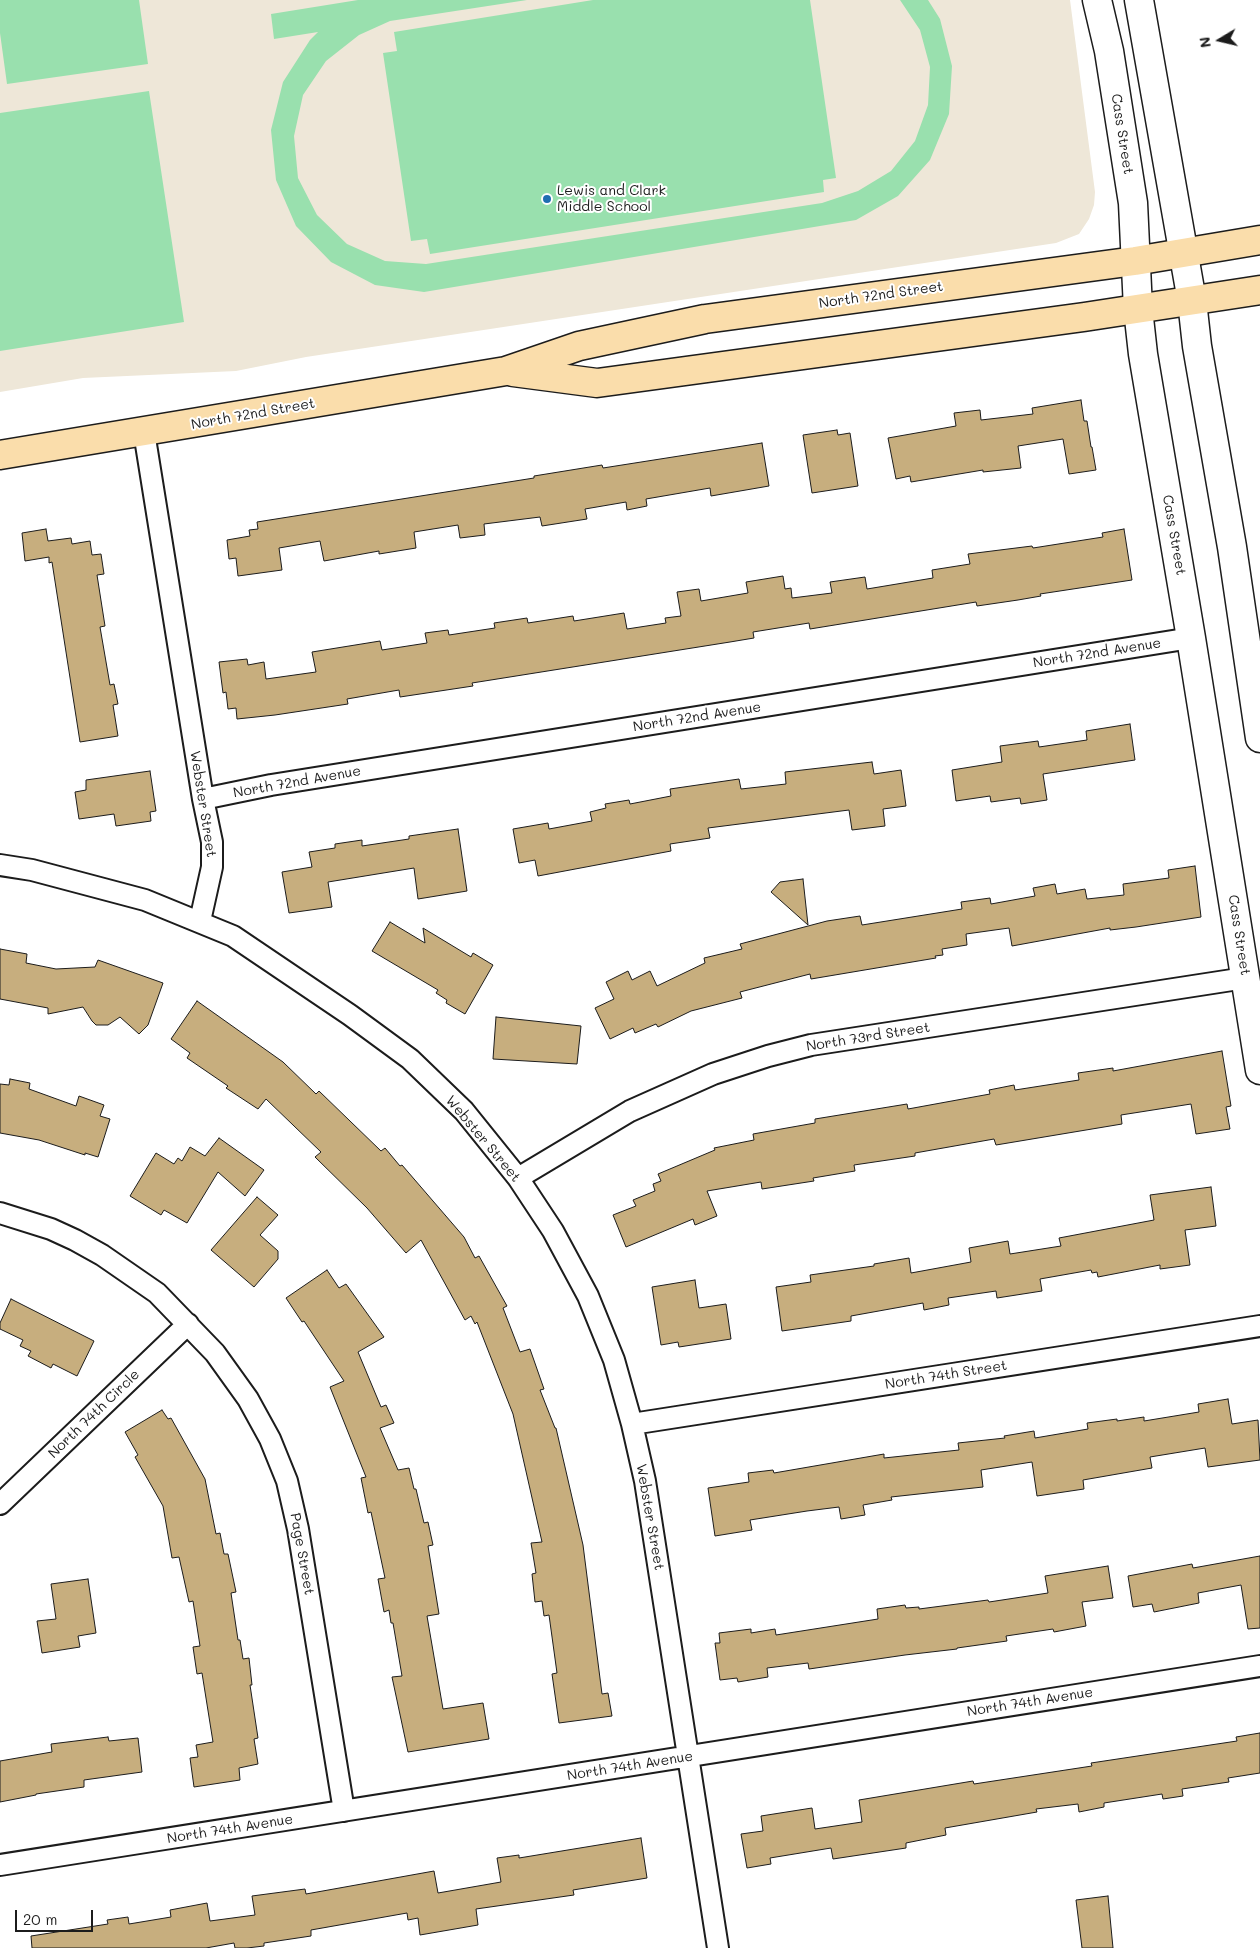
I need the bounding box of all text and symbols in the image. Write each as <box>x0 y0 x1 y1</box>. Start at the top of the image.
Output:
north arrow <box>1195 15 1245 65</box>
text: N <box>1194 36 1215 49</box>
street label: Cass Street <box>1107 93 1137 175</box>
place label: Lewis and Clark Middle School <box>557 183 666 216</box>
marker: Lewis and Clark Middle School <box>541 193 553 205</box>
street label: North 72nd Street <box>818 278 944 312</box>
street label: North 72nd Street <box>190 395 316 433</box>
street label: Cass Street <box>1159 493 1189 577</box>
street label: North 72nd Avenue <box>1032 635 1162 671</box>
street label: North 72nd Avenue <box>632 699 762 735</box>
street label: Webster Street <box>186 750 220 858</box>
street label: North 72nd Avenue <box>232 762 362 802</box>
street label: Cass Street <box>1224 894 1254 976</box>
street label: North 73rd Street <box>805 1019 931 1055</box>
street label: Webster Street <box>442 1092 524 1186</box>
street label: North 74th Street <box>884 1357 1008 1393</box>
street label: North 74th Circle <box>45 1366 143 1462</box>
street label: Webster Street <box>632 1463 668 1571</box>
street label: Page Street <box>287 1512 317 1596</box>
street label: North 74th Avenue <box>966 1684 1094 1720</box>
street label: North 74th Avenue <box>566 1748 694 1784</box>
street label: North 74th Avenue <box>166 1811 294 1847</box>
scale bar <box>18 1900 95 1932</box>
text: 20 m <box>23 1909 57 1929</box>

